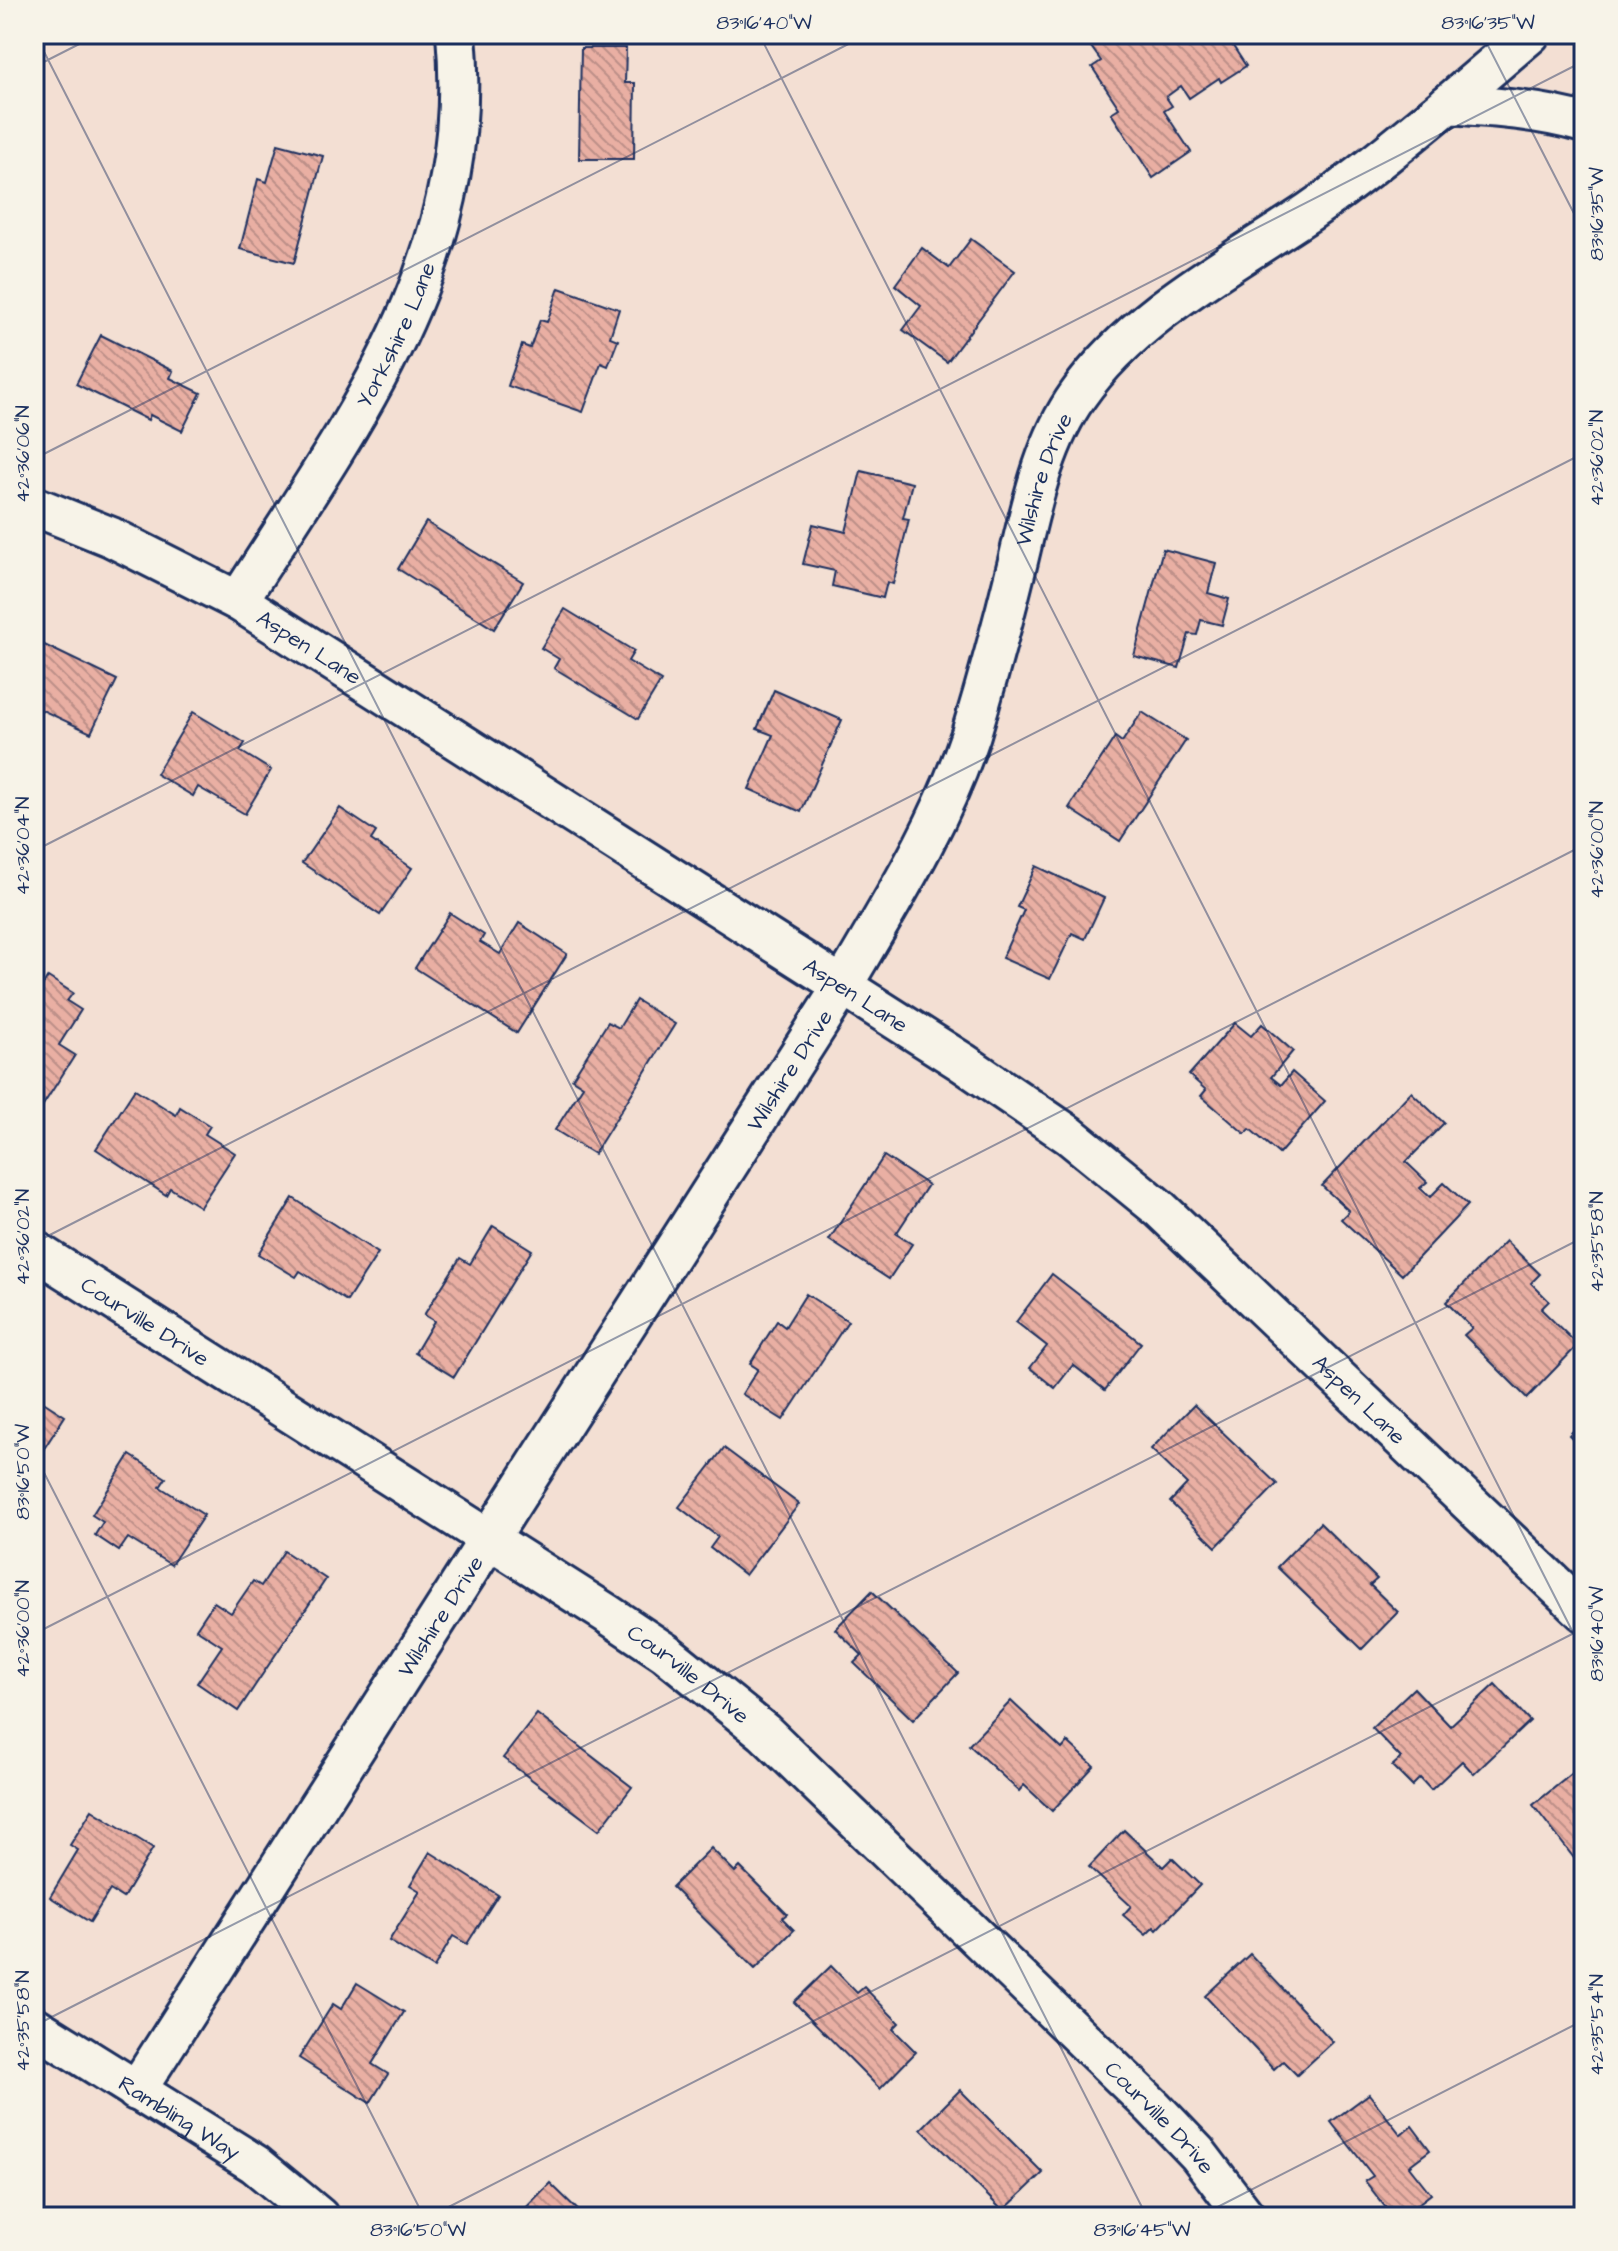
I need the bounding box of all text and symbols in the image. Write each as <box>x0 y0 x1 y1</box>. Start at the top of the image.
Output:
text: 83°16'40"W <box>716 9 812 37</box>
text: 83°16'35"W <box>1441 9 1535 37</box>
text: 83°16'35"W <box>1583 167 1611 261</box>
street label: Yorkshire Lane <box>349 258 444 414</box>
text: 42°36'06"N <box>9 405 37 503</box>
street label: Wilshire Drive <box>1008 407 1081 549</box>
text: 42°36'02"N <box>1583 410 1611 506</box>
street label: Aspen Lane <box>250 603 367 693</box>
text: 42°36'04"N <box>9 797 37 895</box>
text: 42°36'00"N <box>1583 801 1611 899</box>
street label: Aspen Lane <box>797 951 914 1041</box>
street label: Wilshire Drive <box>740 1004 841 1138</box>
text: 42°36'02"N <box>9 1189 37 1285</box>
text: 42°35'58"N <box>1583 1191 1611 1293</box>
street label: Courville Drive <box>74 1270 215 1374</box>
street label: Aspen Lane <box>1305 1348 1412 1452</box>
text: 83°16'50"W <box>9 1424 37 1520</box>
street label: Wilshire Drive <box>391 1550 492 1683</box>
text: 42°36'00"N <box>9 1580 37 1678</box>
text: 83°16'40"W <box>1583 1586 1611 1682</box>
street label: Courville Drive <box>621 1618 756 1731</box>
text: 42°35'58"N <box>9 1970 37 2072</box>
text: 42°35'54"N <box>1583 1974 1611 2076</box>
street label: Courville Drive <box>1097 2054 1222 2181</box>
street label: Rambling Way <box>112 2069 246 2169</box>
text: 83°16'50"W <box>370 2216 466 2244</box>
text: 83°16'45"W <box>1093 2216 1191 2244</box>

